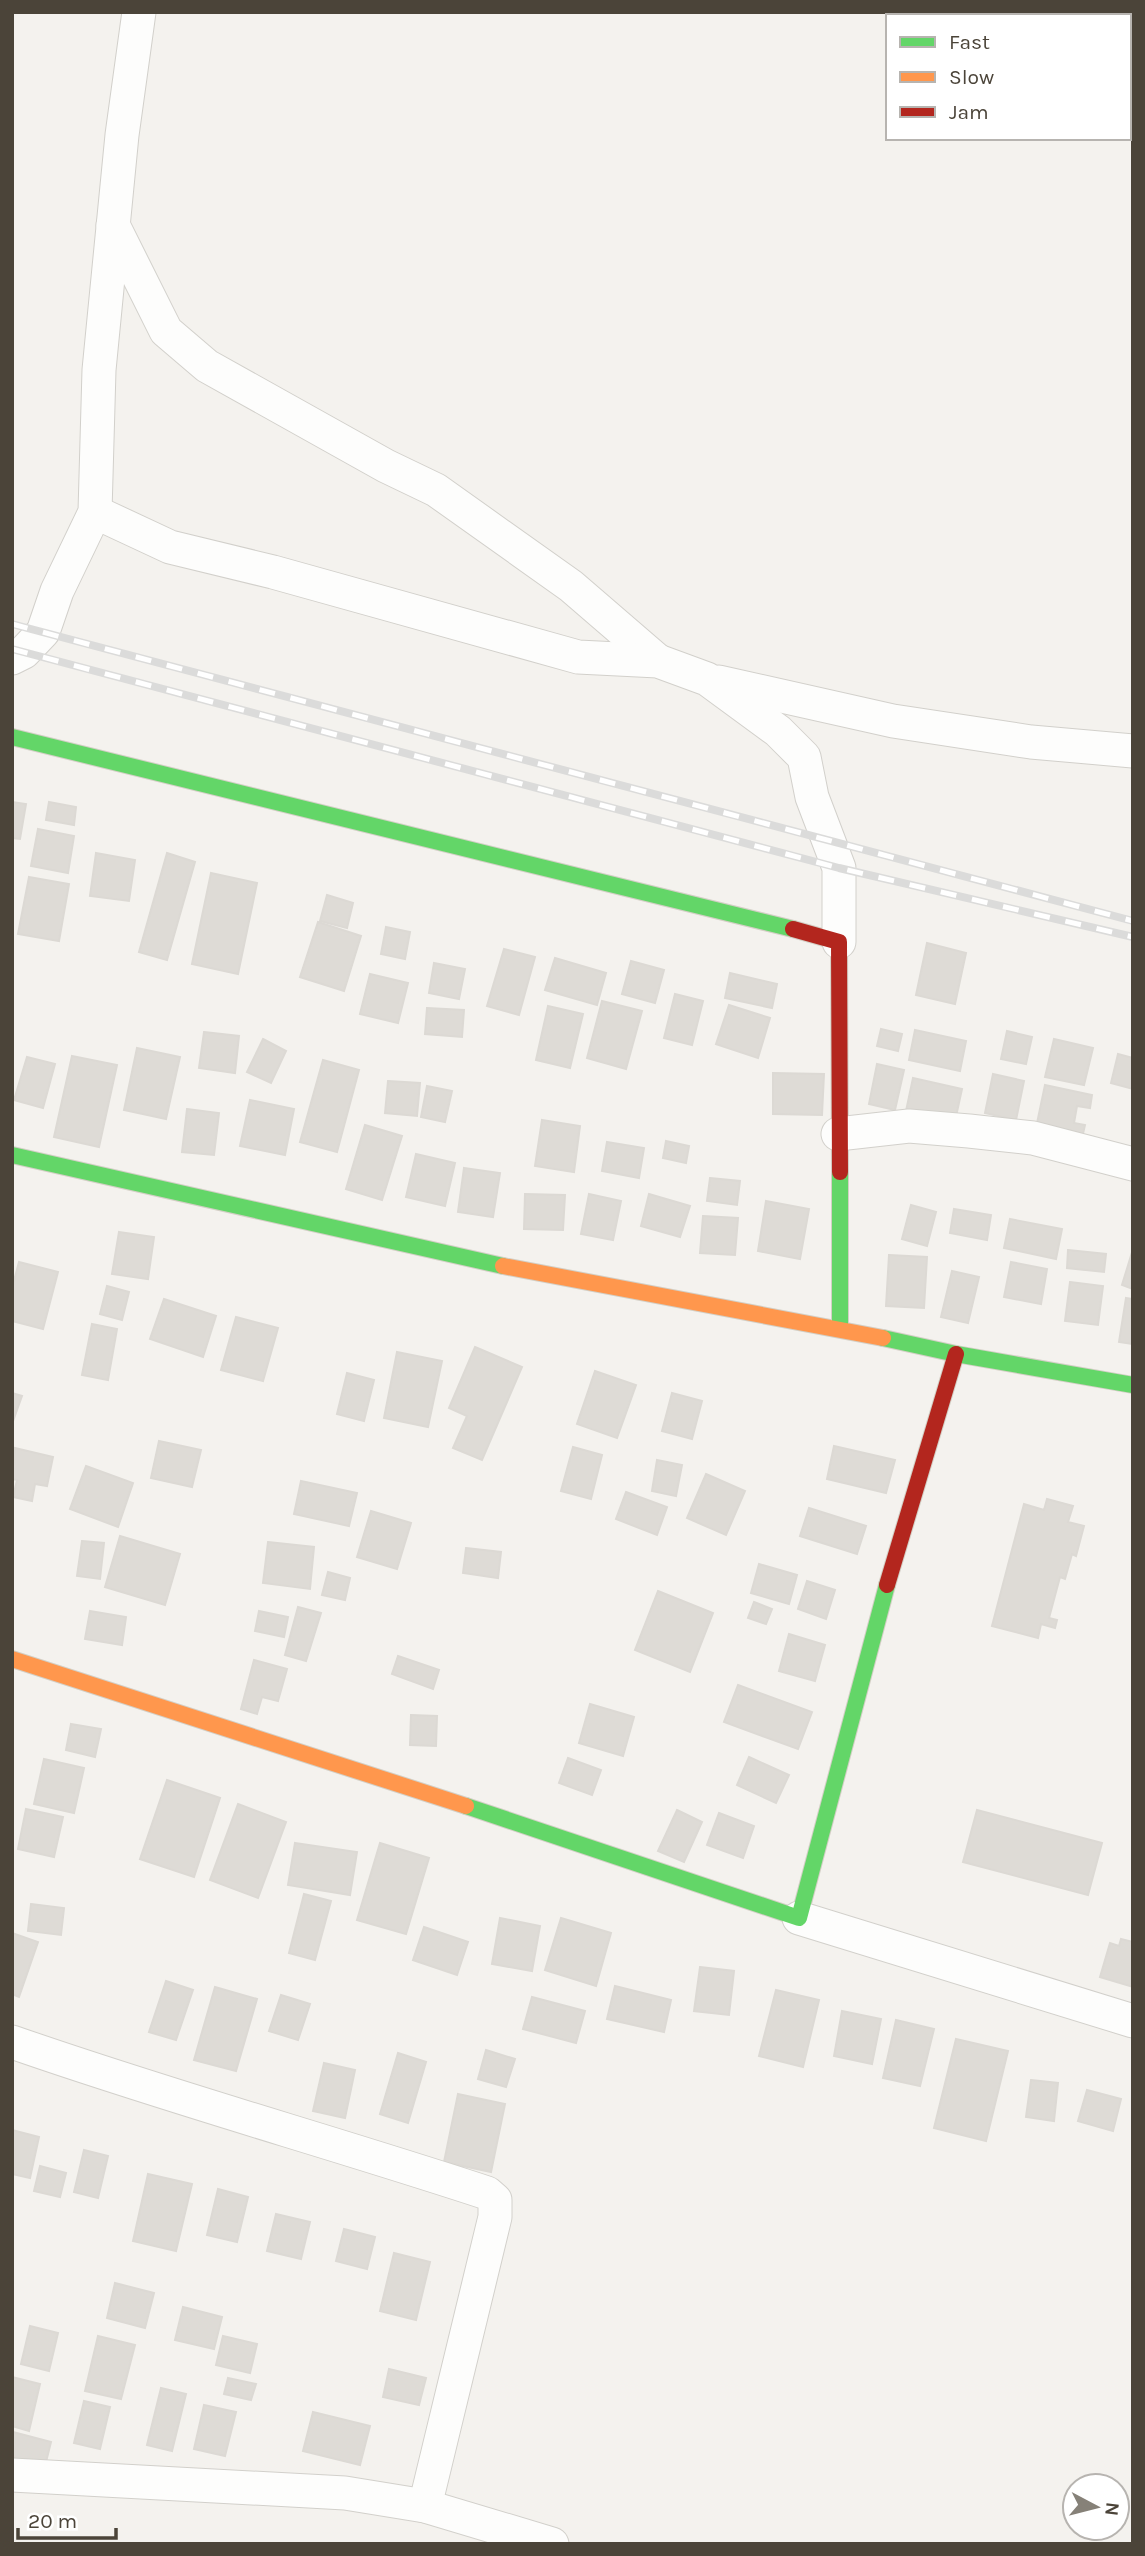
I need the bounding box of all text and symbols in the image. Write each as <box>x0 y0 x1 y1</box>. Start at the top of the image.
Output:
legend <box>886 14 1131 140</box>
text: Fast <box>949 30 990 54</box>
text: Slow <box>949 65 994 89</box>
text: Jam <box>949 100 989 124</box>
north arrow <box>1061 2472 1131 2542</box>
scale bar <box>18 2496 116 2540</box>
text: N <box>1100 2501 1124 2517</box>
text: 20 m <box>28 2509 77 2533</box>

